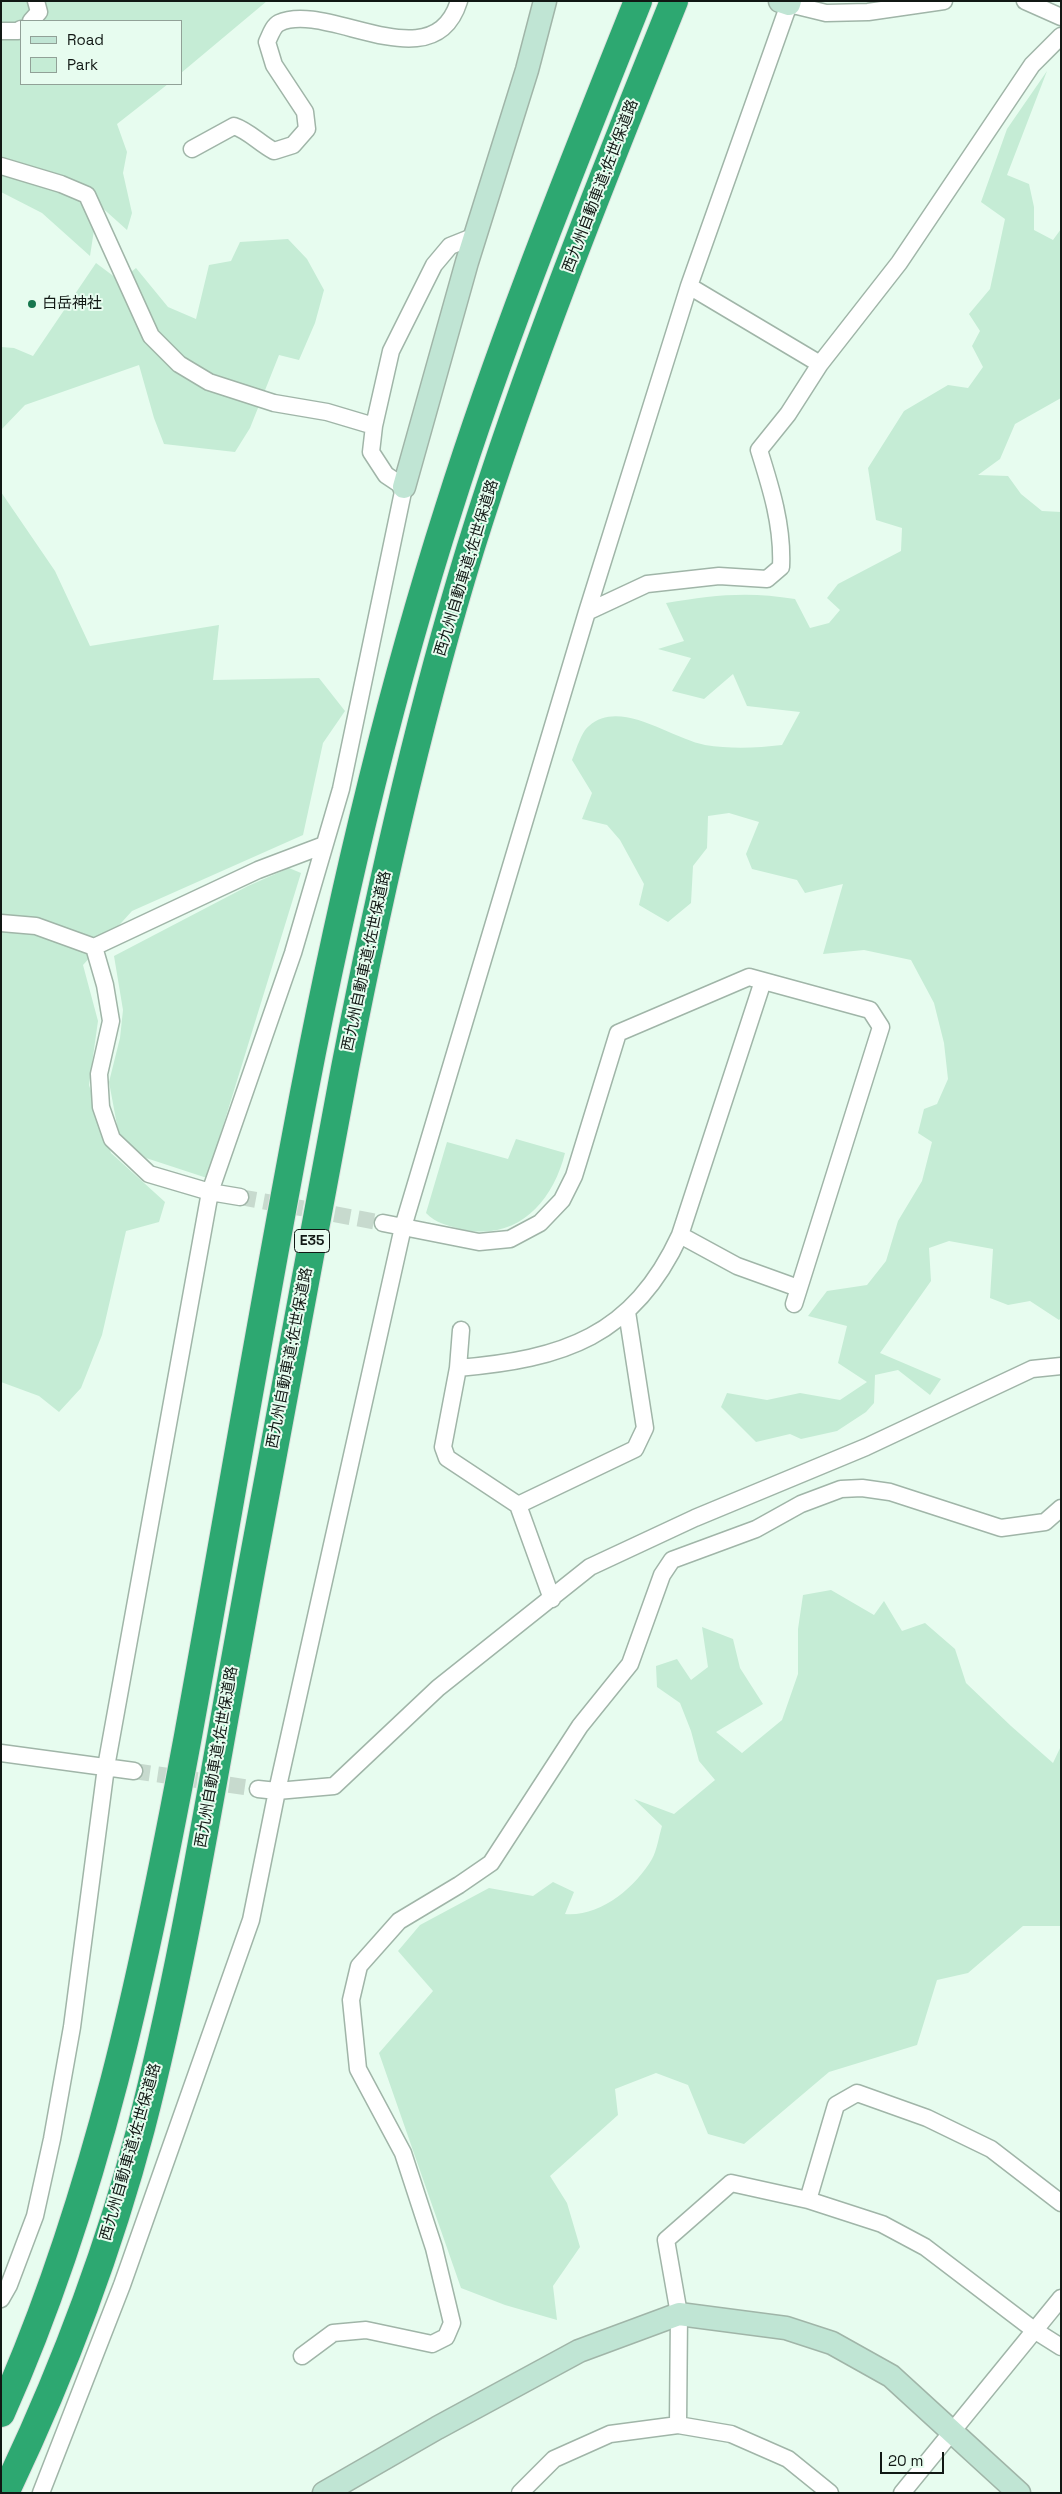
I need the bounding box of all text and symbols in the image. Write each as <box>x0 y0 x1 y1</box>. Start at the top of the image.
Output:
legend <box>20 20 182 85</box>
text: Road <box>67 30 104 49</box>
text: Park <box>67 55 98 74</box>
street label: 西九州自動車道;佐世保道路 <box>560 97 642 275</box>
place label: 白岳神社 <box>42 295 102 313</box>
marker: 白岳神社 <box>26 298 38 310</box>
street label: 西九州自動車道;佐世保道路 <box>432 477 502 659</box>
street label: 西九州自動車道;佐世保道路 <box>339 869 395 1053</box>
road number: E35 <box>294 1230 330 1252</box>
street label: 西九州自動車道;佐世保道路 <box>264 1266 316 1450</box>
street label: 西九州自動車道;佐世保道路 <box>192 1665 242 1849</box>
street label: 西九州自動車道;佐世保道路 <box>97 2061 165 2243</box>
scale bar <box>882 2442 946 2474</box>
text: 20 m <box>888 2451 923 2470</box>

